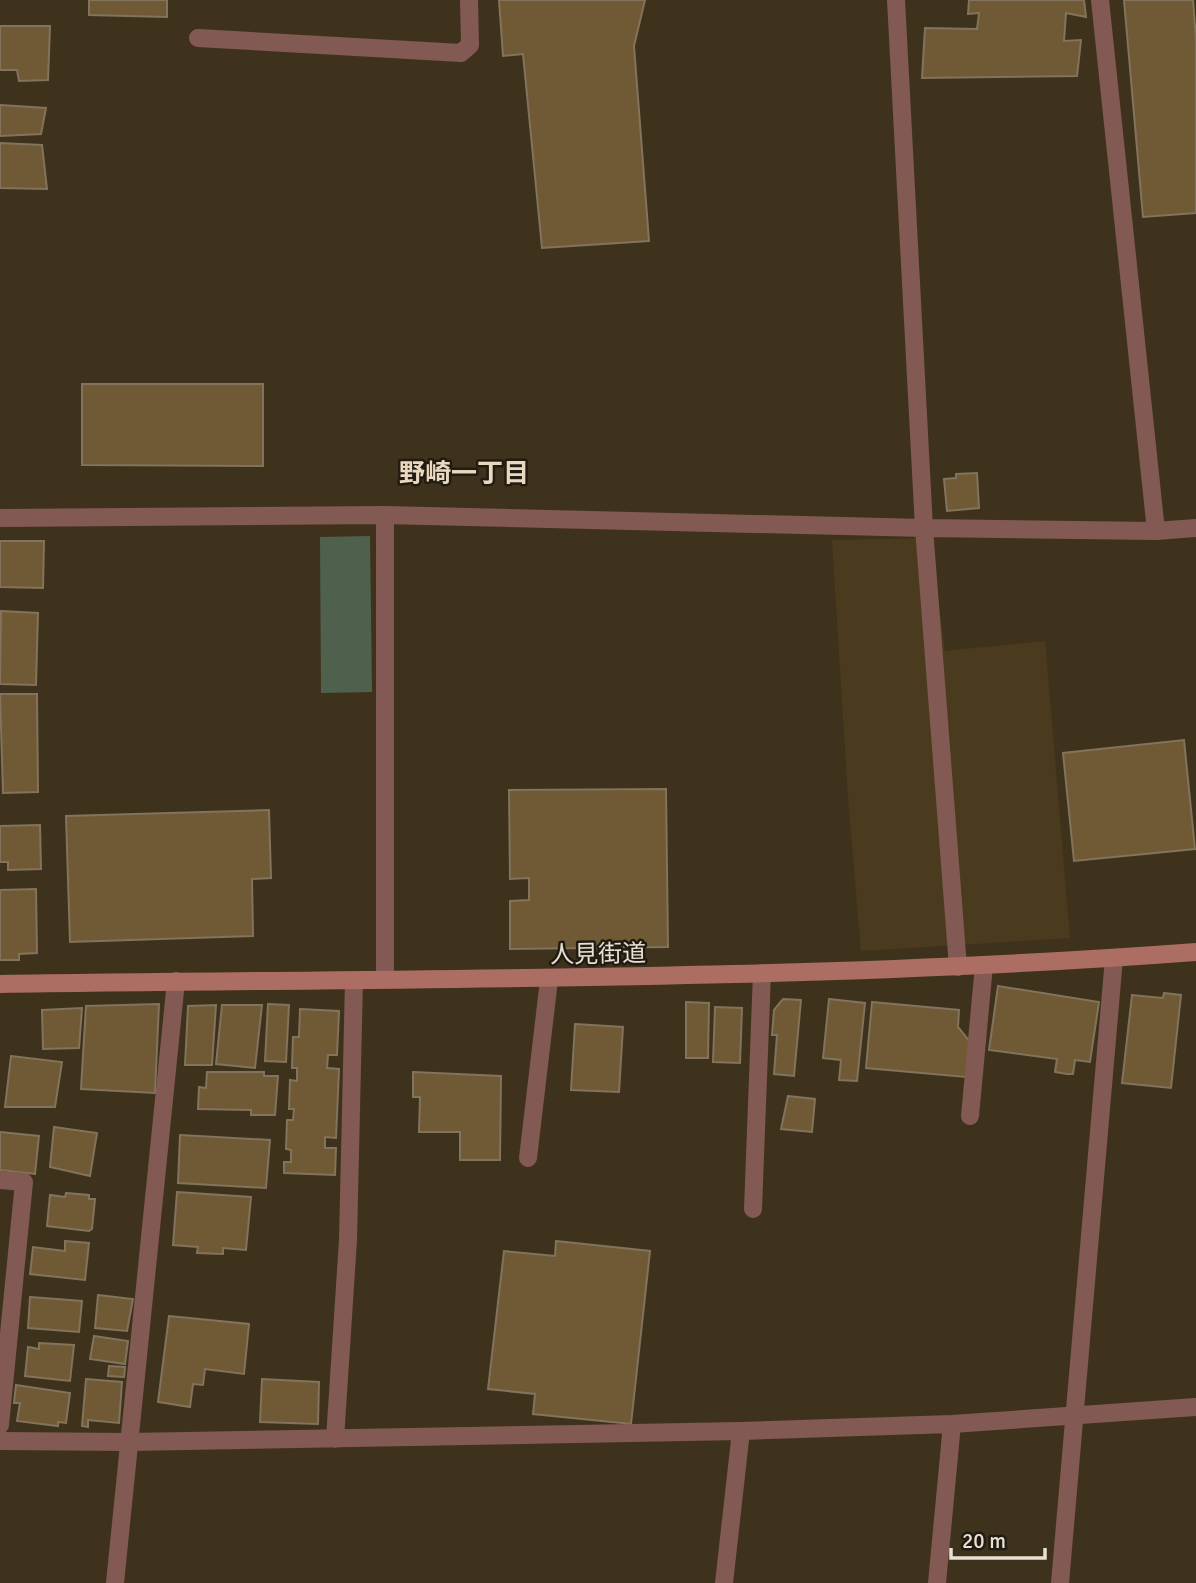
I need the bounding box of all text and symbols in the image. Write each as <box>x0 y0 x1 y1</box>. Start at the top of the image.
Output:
district label: 野崎一丁目 <box>399 458 529 490</box>
street label: 人見街道 <box>550 938 646 970</box>
scale bar <box>951 1516 1046 1560</box>
text: 20 m <box>962 1528 1006 1554</box>

